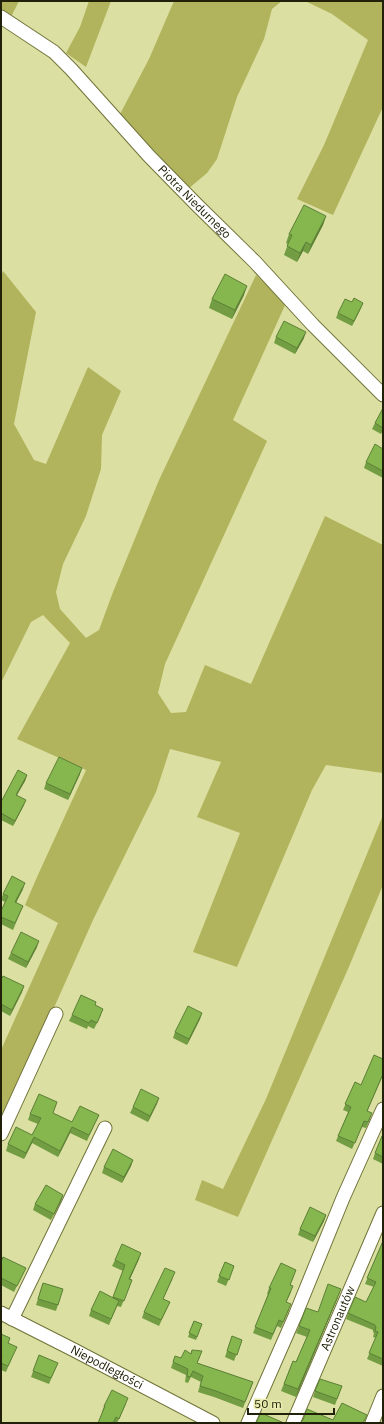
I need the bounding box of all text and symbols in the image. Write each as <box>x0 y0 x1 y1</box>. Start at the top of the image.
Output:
street label: Piotra Niedurnego <box>155 162 235 242</box>
street label: Astronautów <box>317 1283 358 1353</box>
street label: Niepodległości <box>68 1342 146 1392</box>
scale bar <box>248 1390 334 1416</box>
text: 50 m <box>254 1396 282 1411</box>

